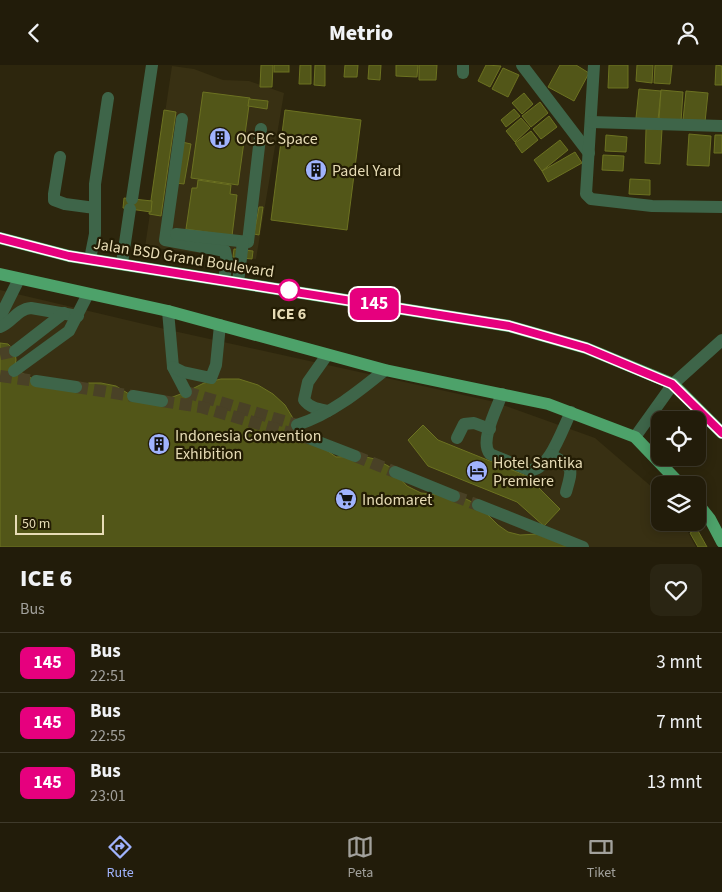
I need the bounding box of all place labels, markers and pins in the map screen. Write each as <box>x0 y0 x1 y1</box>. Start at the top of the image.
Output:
building icon: OCBC Space <box>208 126 232 150</box>
place label: OCBC Space <box>236 128 318 150</box>
building icon: Padel Yard <box>304 158 328 182</box>
place label: Padel Yard <box>332 160 401 182</box>
marker: ICE 6 <box>278 279 300 301</box>
place label: ICE 6 <box>272 303 306 325</box>
place label: Indonesia Convention Exhibition <box>175 425 322 465</box>
building icon: Indonesia Convention Exhibition <box>147 432 171 456</box>
place label: Hotel Santika Premiere <box>493 452 583 492</box>
hotel icon: Hotel Santika Premiere <box>465 459 489 483</box>
supermarket icon: Indomaret <box>334 487 358 511</box>
place label: Indomaret <box>362 489 433 511</box>

